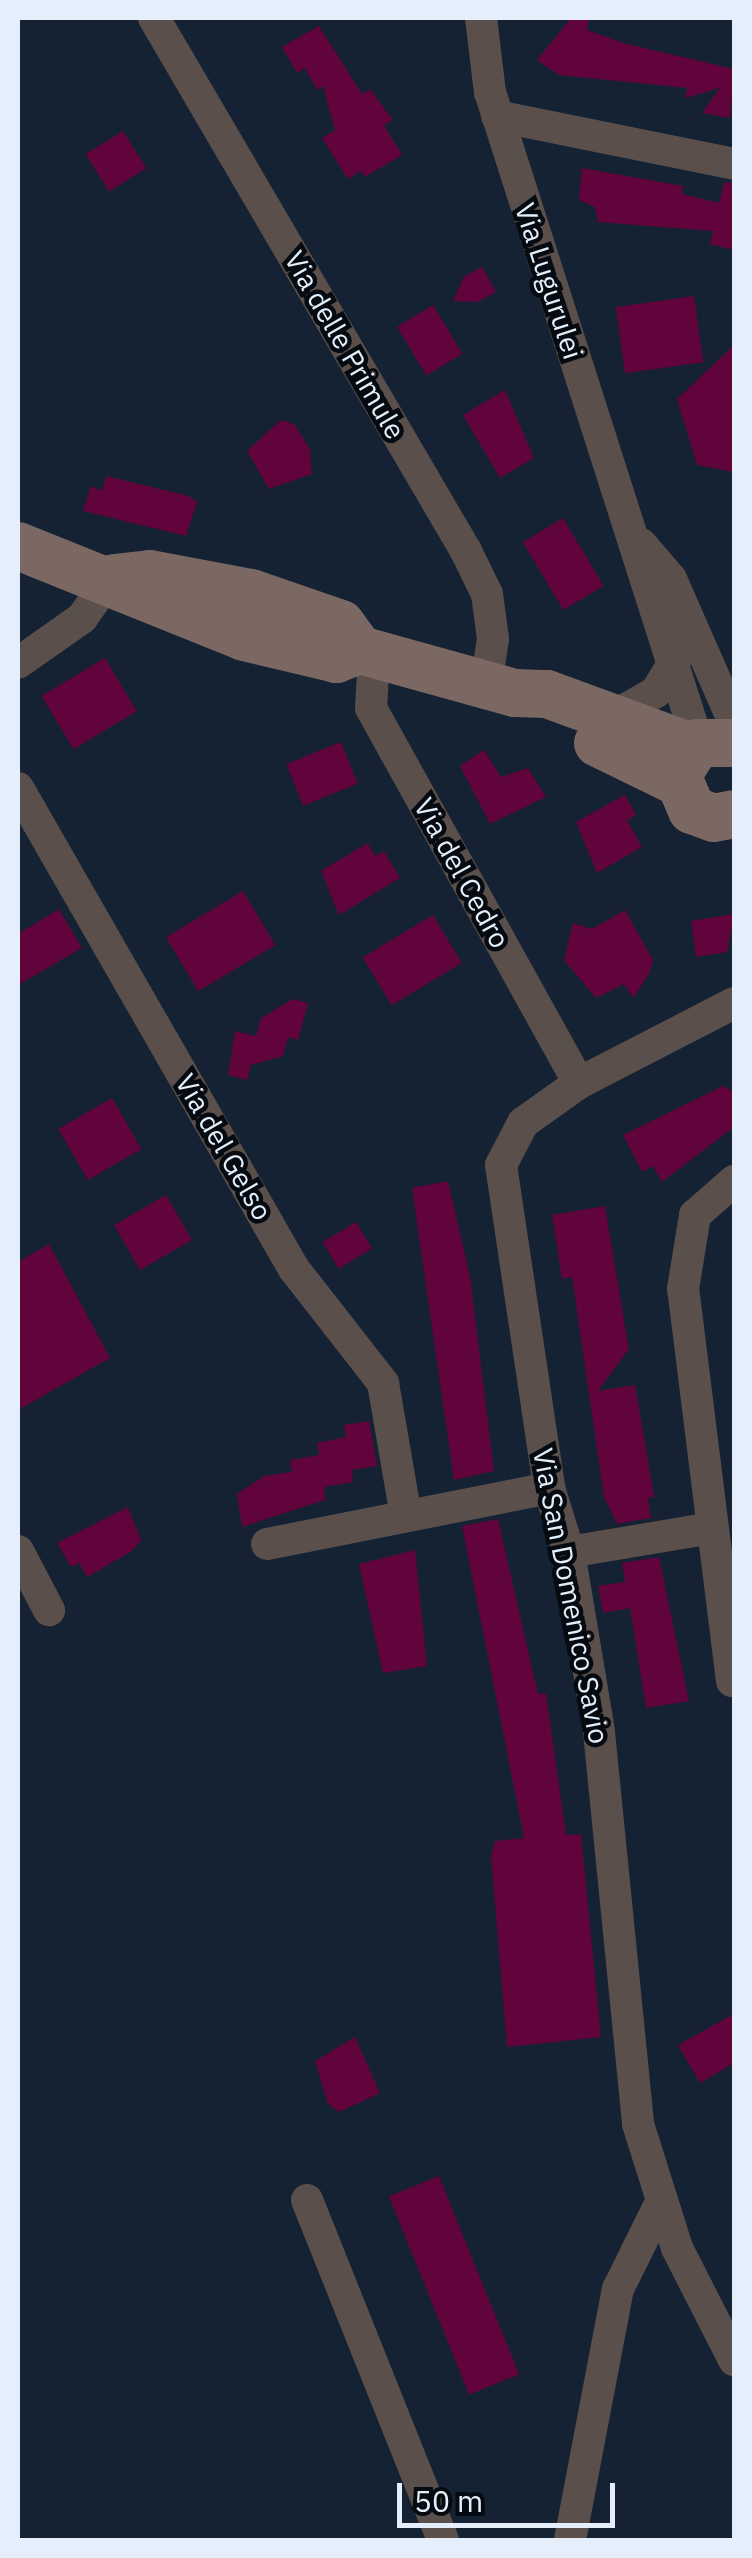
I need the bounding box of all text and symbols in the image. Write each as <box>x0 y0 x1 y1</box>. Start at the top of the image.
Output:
street label: Via Lugurulei <box>508 199 590 363</box>
street label: Via delle Primule <box>278 245 412 445</box>
street label: Via del Cedro <box>407 792 517 954</box>
street label: Via del Gelso <box>169 1068 279 1226</box>
street label: Via San Domenico Savio <box>526 1445 616 1747</box>
scale bar <box>402 2463 620 2525</box>
text: 50 m <box>414 2481 483 2520</box>

